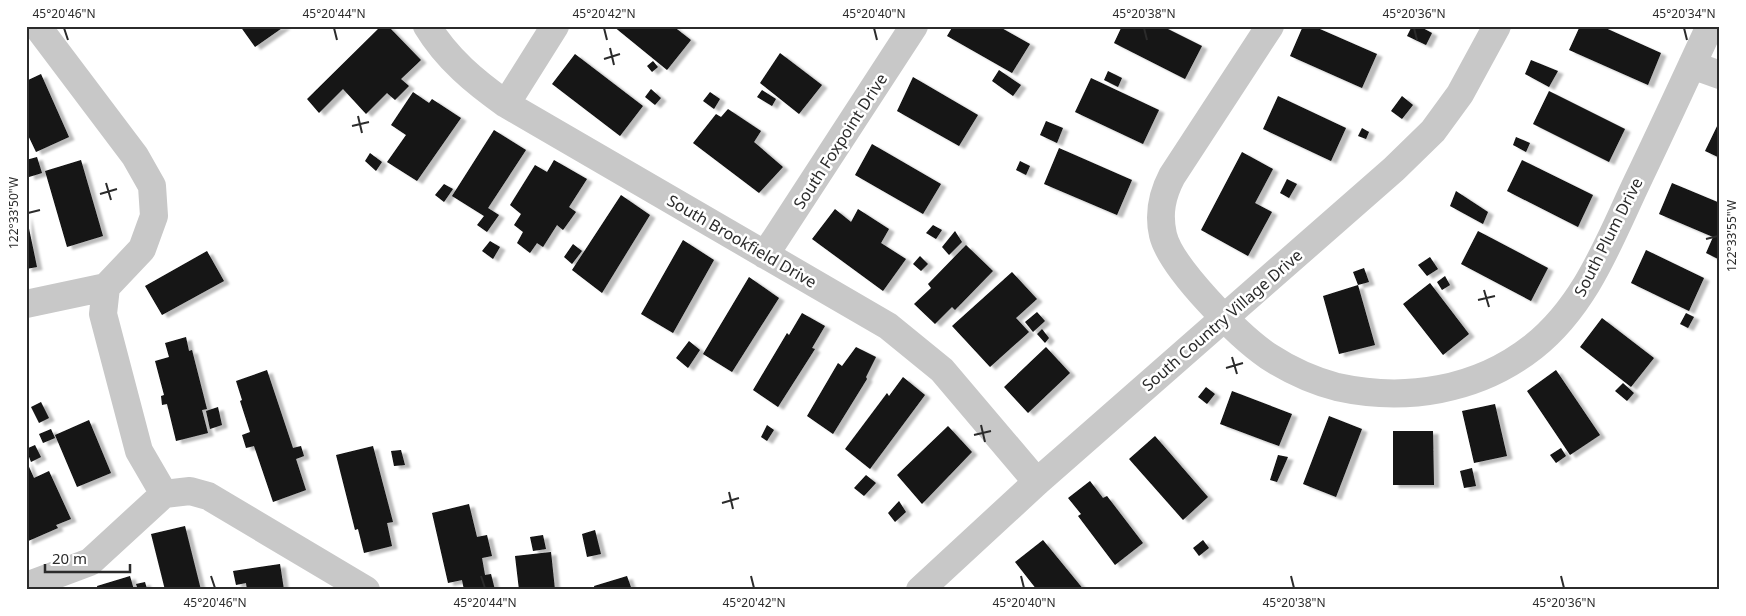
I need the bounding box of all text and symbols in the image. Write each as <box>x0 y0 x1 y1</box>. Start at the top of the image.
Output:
text: 45°20'46"N <box>32 5 96 22</box>
text: 45°20'44"N <box>302 5 366 22</box>
text: 45°20'42"N <box>572 5 636 22</box>
text: 45°20'40"N <box>842 5 906 22</box>
text: 45°20'38"N <box>1112 5 1176 22</box>
text: 45°20'36"N <box>1382 5 1446 22</box>
text: 45°20'34"N <box>1652 5 1716 22</box>
street label: South Foxpoint Drive <box>788 69 892 213</box>
street label: South Plum Drive <box>1569 174 1647 300</box>
text: 122°33'50"W <box>5 177 22 249</box>
street label: South Brookfield Drive <box>663 189 821 293</box>
text: 122°33'55"W <box>1723 200 1740 272</box>
street label: South Country Village Drive <box>1137 244 1307 396</box>
scale bar <box>45 541 130 573</box>
text: 20 m <box>52 548 87 568</box>
text: 45°20'46"N <box>183 594 247 611</box>
text: 45°20'44"N <box>453 594 517 611</box>
text: 45°20'42"N <box>722 594 786 611</box>
text: 45°20'40"N <box>992 594 1056 611</box>
text: 45°20'38"N <box>1262 594 1326 611</box>
text: 45°20'36"N <box>1532 594 1596 611</box>

